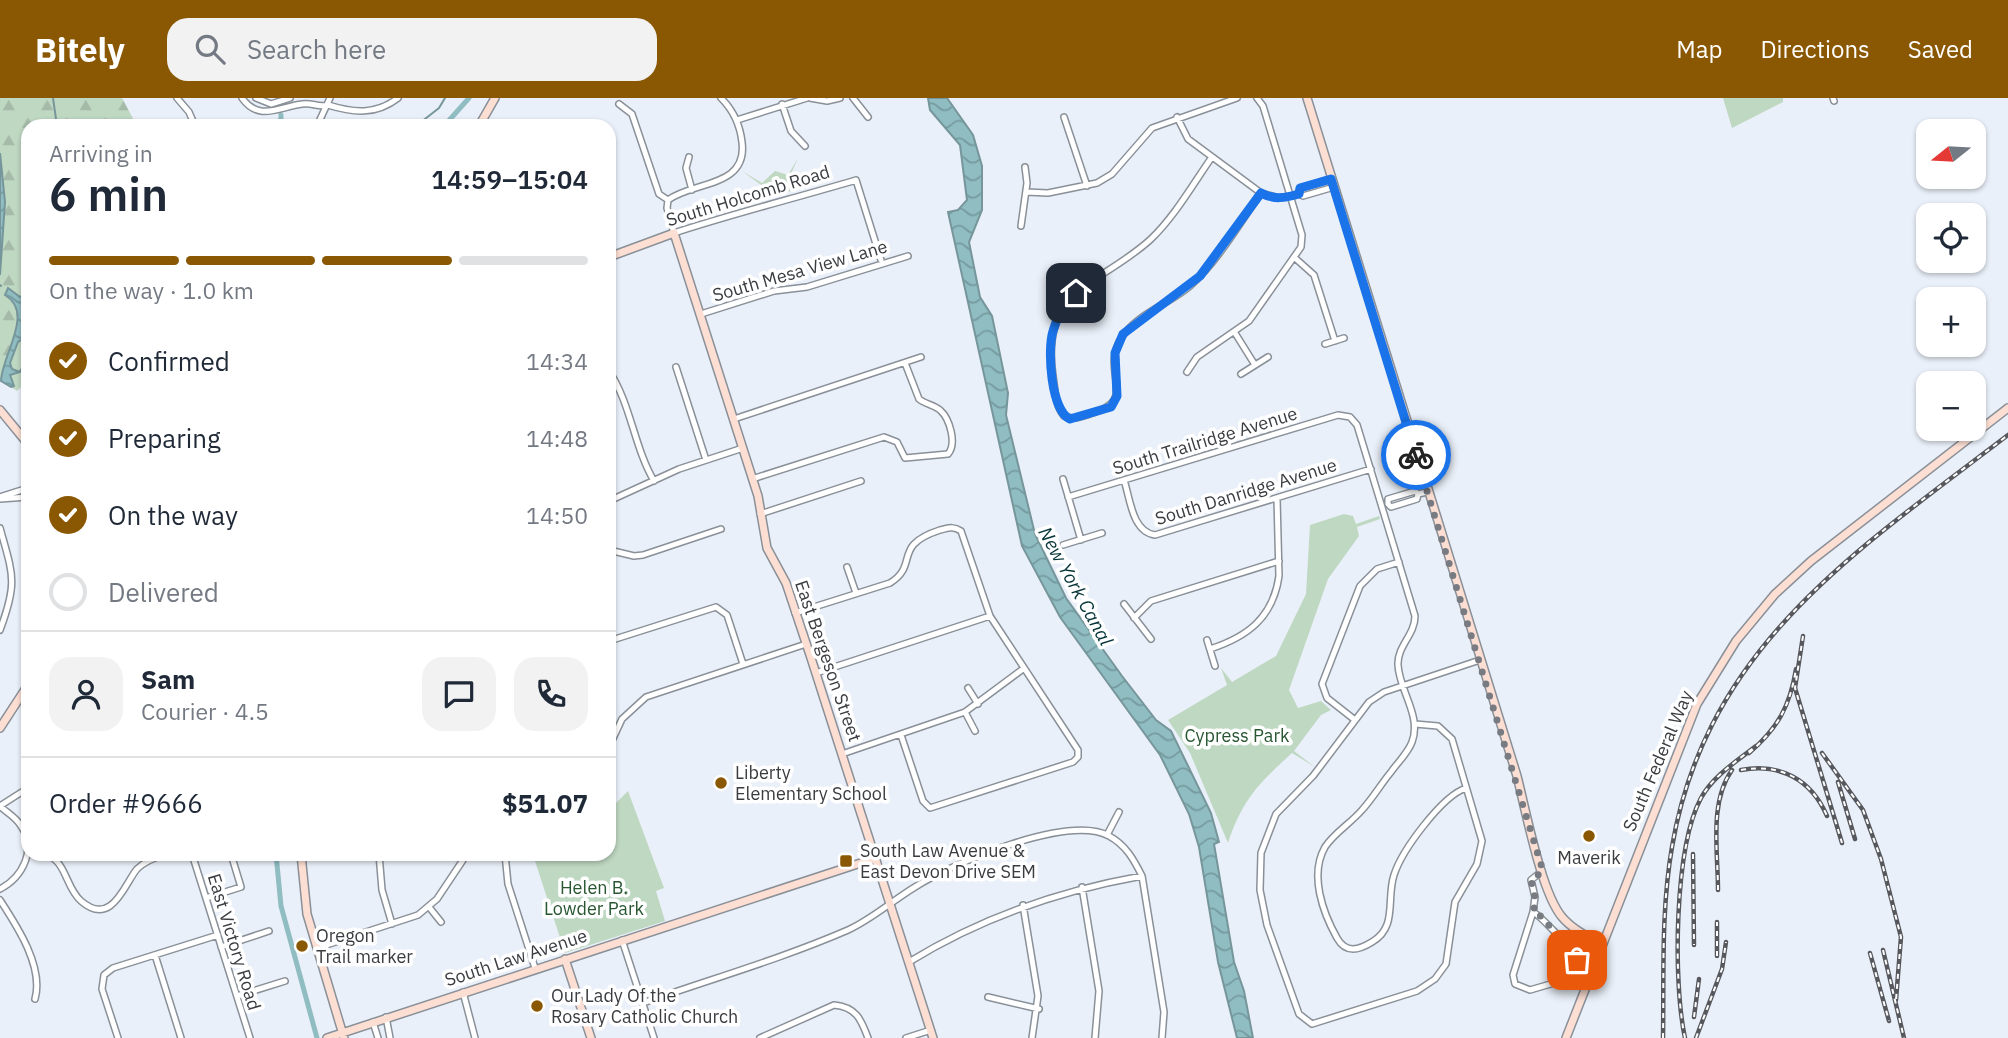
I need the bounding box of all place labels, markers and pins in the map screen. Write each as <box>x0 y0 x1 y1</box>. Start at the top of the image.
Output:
pin <box>1046 263 1106 323</box>
place label: Liberty Elementary School <box>735 761 887 805</box>
marker: Liberty Elementary School <box>713 775 729 791</box>
marker: Maverik <box>1581 828 1597 844</box>
place label: South Law Avenue & East Devon Drive SEM <box>860 839 1036 883</box>
place label: Maverik <box>1557 846 1621 869</box>
marker: South Law Avenue & East Devon Drive SEM <box>838 853 854 869</box>
place label: Oregon Trail marker <box>316 924 413 968</box>
pin <box>1547 930 1607 990</box>
marker: Oregon Trail marker <box>294 938 310 954</box>
place label: Our Lady Of the Rosary Catholic Church <box>551 984 738 1028</box>
marker: Our Lady Of the Rosary Catholic Church <box>529 998 545 1014</box>

